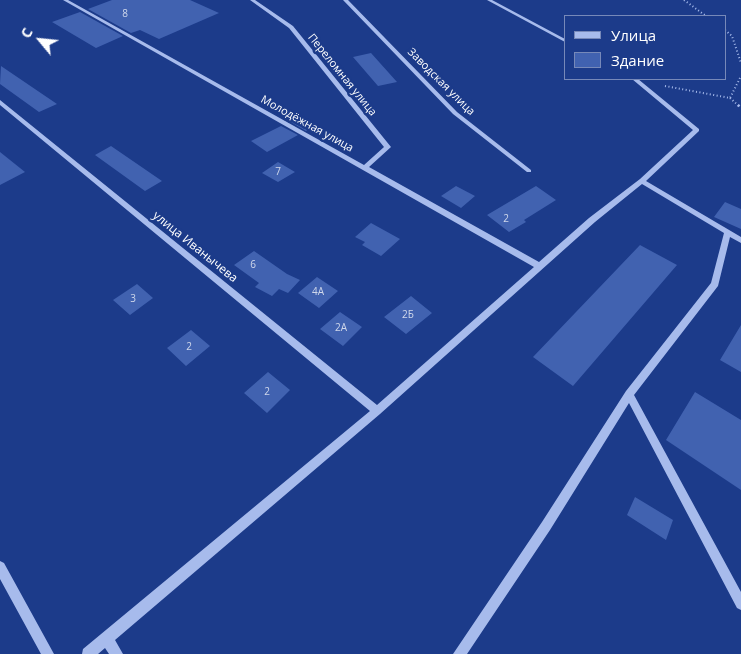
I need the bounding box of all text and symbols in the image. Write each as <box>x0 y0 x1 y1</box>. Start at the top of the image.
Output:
house number: 8 <box>122 8 128 20</box>
north arrow <box>15 15 65 65</box>
legend <box>564 15 726 80</box>
text: С <box>16 24 37 41</box>
text: Улица <box>611 25 656 45</box>
street label: Переломная улица <box>305 31 379 119</box>
street label: Заводская улица <box>405 46 477 118</box>
text: Здание <box>611 50 664 70</box>
street label: Молодёжная улица <box>258 93 356 155</box>
house number: 7 <box>275 166 281 178</box>
street label: улица Иванычева <box>150 208 240 286</box>
house number: 2 <box>503 213 509 225</box>
house number: 6 <box>250 259 256 271</box>
house number: 4А <box>312 286 324 298</box>
house number: 3 <box>130 293 136 305</box>
house number: 2Б <box>402 309 414 321</box>
house number: 2А <box>335 322 347 334</box>
house number: 2 <box>186 341 192 353</box>
house number: 2 <box>264 386 270 398</box>

